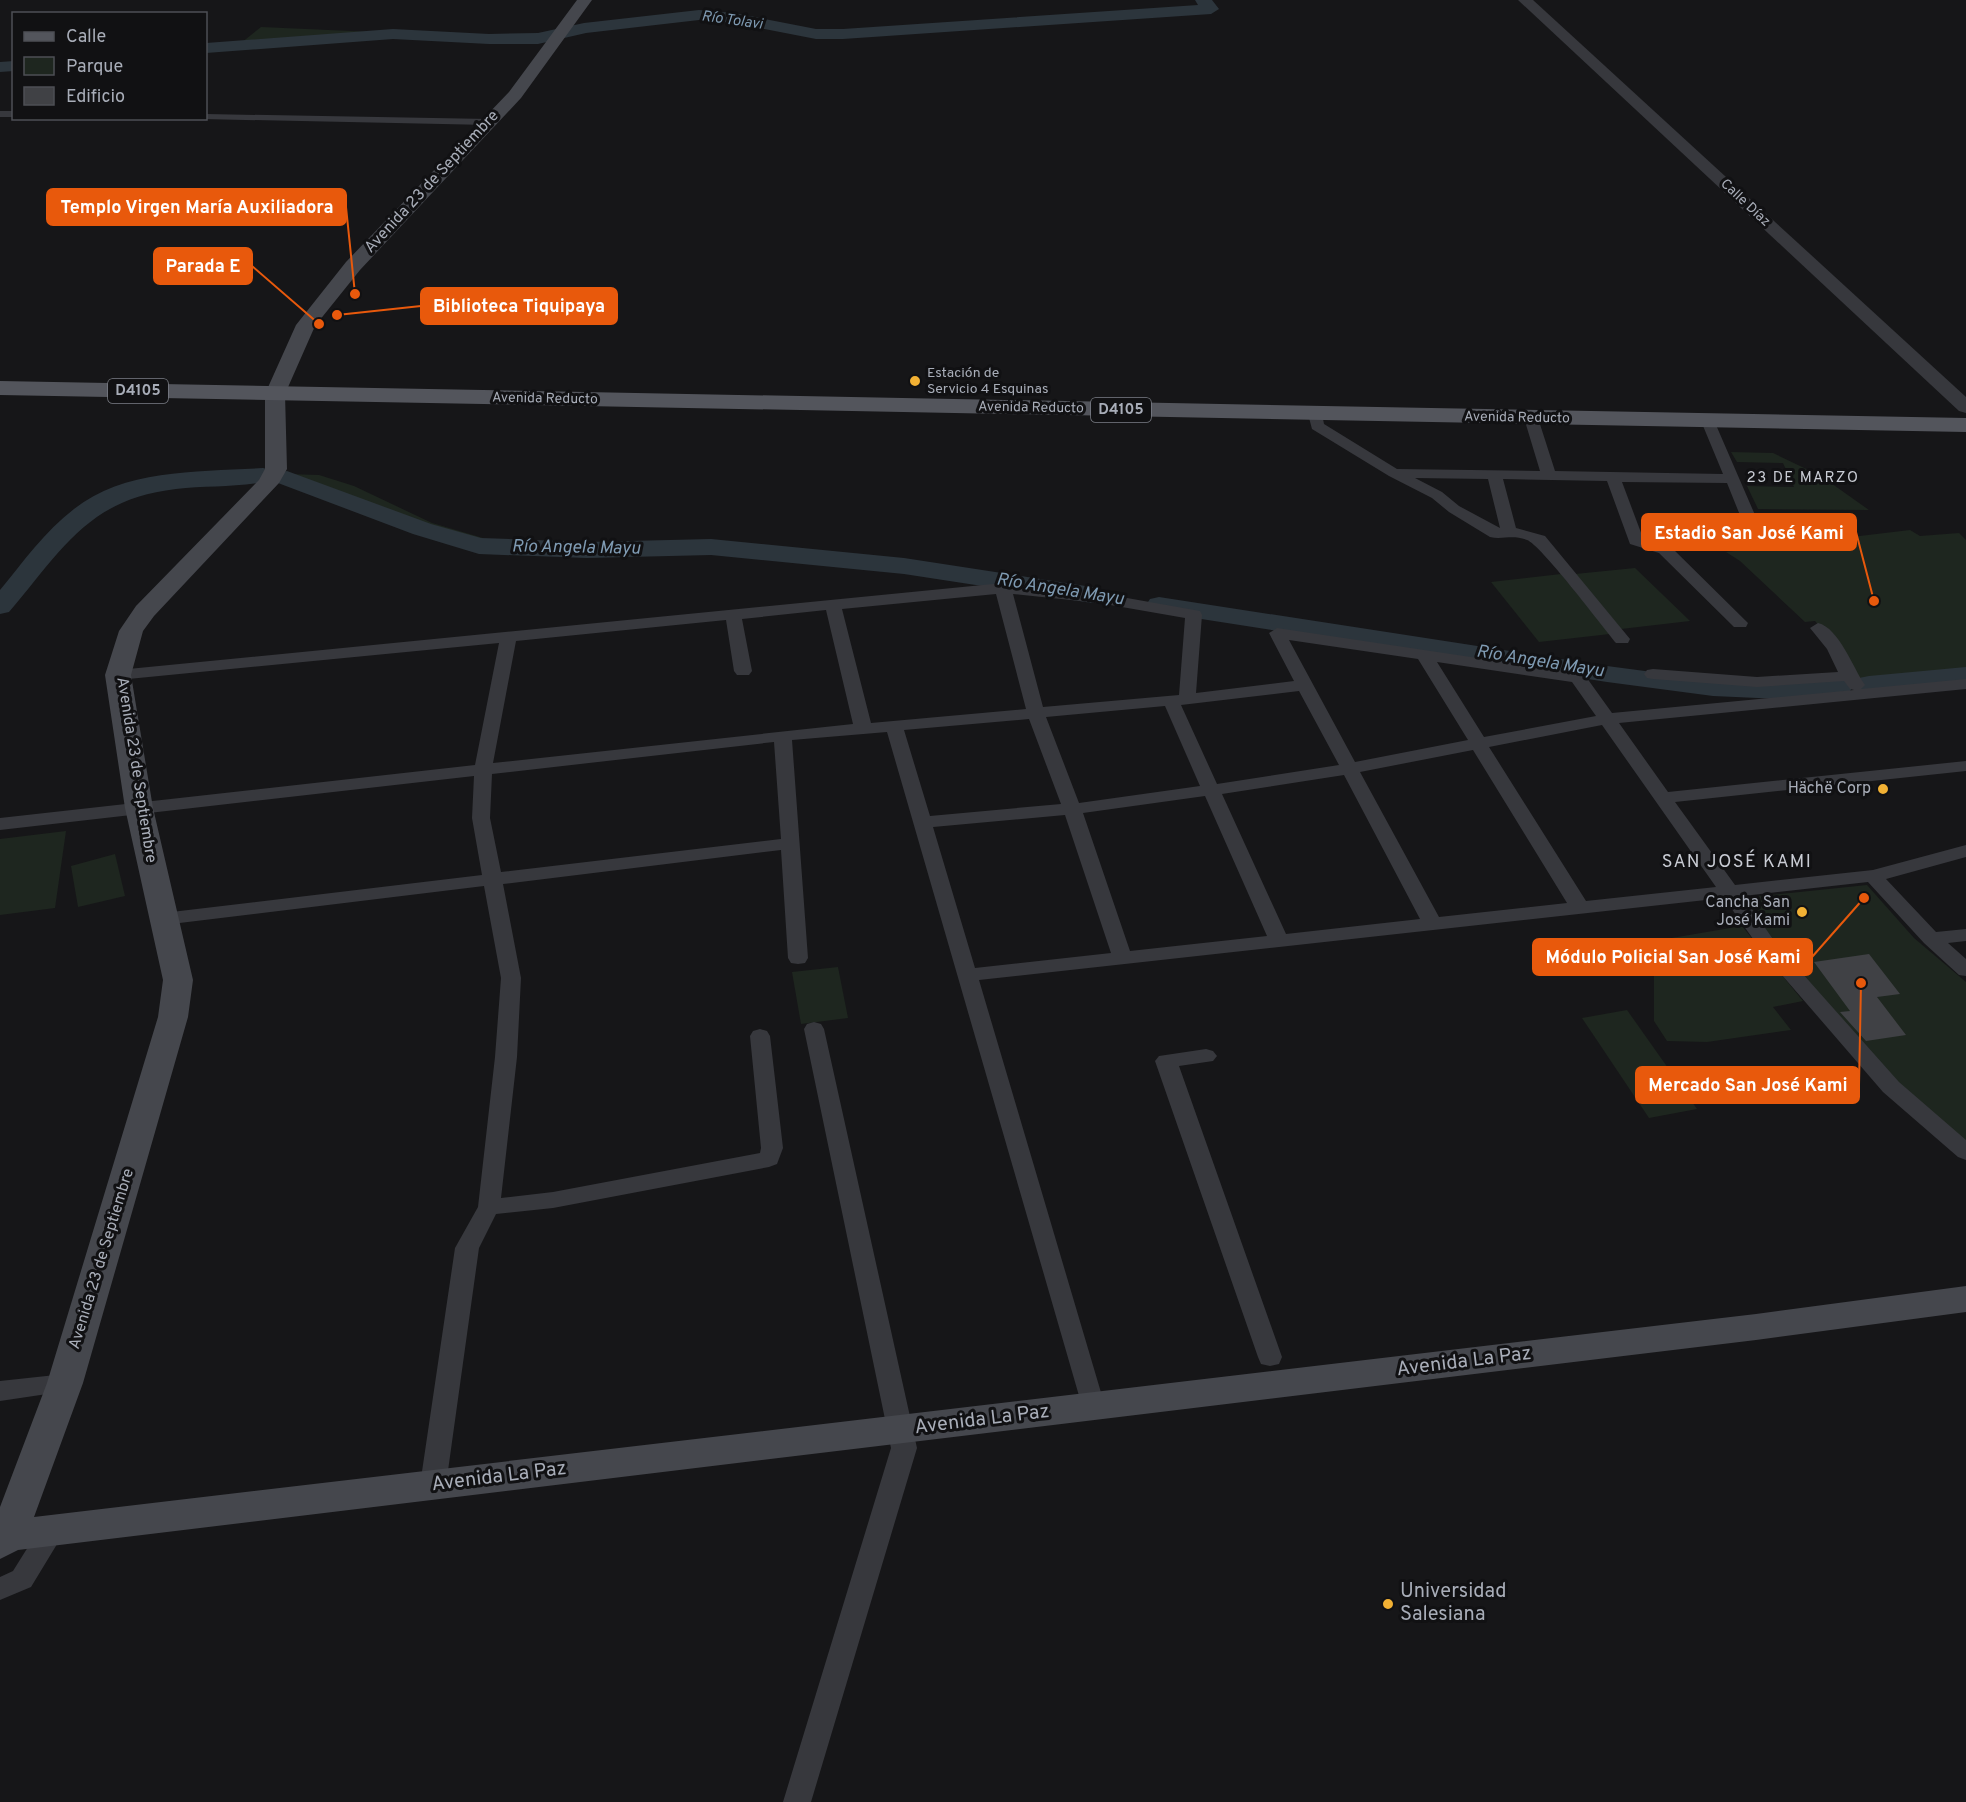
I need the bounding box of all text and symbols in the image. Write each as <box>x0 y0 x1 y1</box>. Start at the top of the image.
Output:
water label: Río Tolavi <box>700 7 765 35</box>
legend <box>12 12 207 120</box>
text: Calle <box>66 26 106 49</box>
text: Parque <box>66 56 123 79</box>
text: Edificio <box>66 86 125 109</box>
street label: Avenida 23 de Septiembre <box>361 106 503 258</box>
street label: Calle Díaz <box>1716 176 1774 230</box>
callout: Templo Virgen María Auxiliadora <box>47 189 346 225</box>
text: Templo Virgen María Auxiliadora <box>60 197 334 220</box>
callout: Parada E <box>154 248 252 284</box>
text: Parada E <box>166 256 240 279</box>
callout: Biblioteca Tiquipaya <box>421 288 617 324</box>
text: Biblioteca Tiquipaya <box>433 296 605 319</box>
place label: Estación de Servicio 4 Esquinas <box>927 365 1049 398</box>
marker: Estación de Servicio 4 Esquinas <box>908 374 922 388</box>
road number: D4105 <box>108 379 168 403</box>
street label: Avenida Reducto <box>492 390 598 408</box>
road number: D4105 <box>1091 398 1151 422</box>
street label: Avenida Reducto <box>978 399 1084 417</box>
street label: Avenida Reducto <box>1464 409 1570 427</box>
district label: 23 DE MARZO <box>1746 469 1860 488</box>
callout: Estadio San José Kami <box>1642 514 1856 550</box>
text: Estadio San José Kami <box>1654 523 1844 546</box>
water label: Río Angela Mayu <box>511 535 641 561</box>
water label: Río Angela Mayu <box>995 569 1126 611</box>
water label: Río Angela Mayu <box>1475 641 1606 683</box>
street label: Avenida 23 de Septiembre <box>111 676 161 864</box>
place label: Hächë Corp <box>1788 779 1871 799</box>
marker: Hächë Corp <box>1876 782 1890 796</box>
district label: SAN JOSÉ KAMI <box>1662 849 1812 874</box>
place label: Cancha San José Kami <box>1705 893 1790 931</box>
marker: Cancha San José Kami <box>1795 905 1809 919</box>
callout: Módulo Policial San José Kami <box>1533 939 1812 975</box>
text: Módulo Policial San José Kami <box>1545 947 1801 970</box>
callout: Mercado San José Kami <box>1636 1067 1859 1103</box>
text: Mercado San José Kami <box>1648 1075 1848 1098</box>
street label: Avenida 23 de Septiembre <box>65 1166 139 1352</box>
street label: Avenida La Paz <box>1395 1341 1533 1383</box>
street label: Avenida La Paz <box>913 1399 1051 1441</box>
street label: Avenida La Paz <box>430 1456 568 1498</box>
place label: Universidad Salesiana <box>1400 1579 1507 1628</box>
marker: Universidad Salesiana <box>1381 1597 1395 1611</box>

